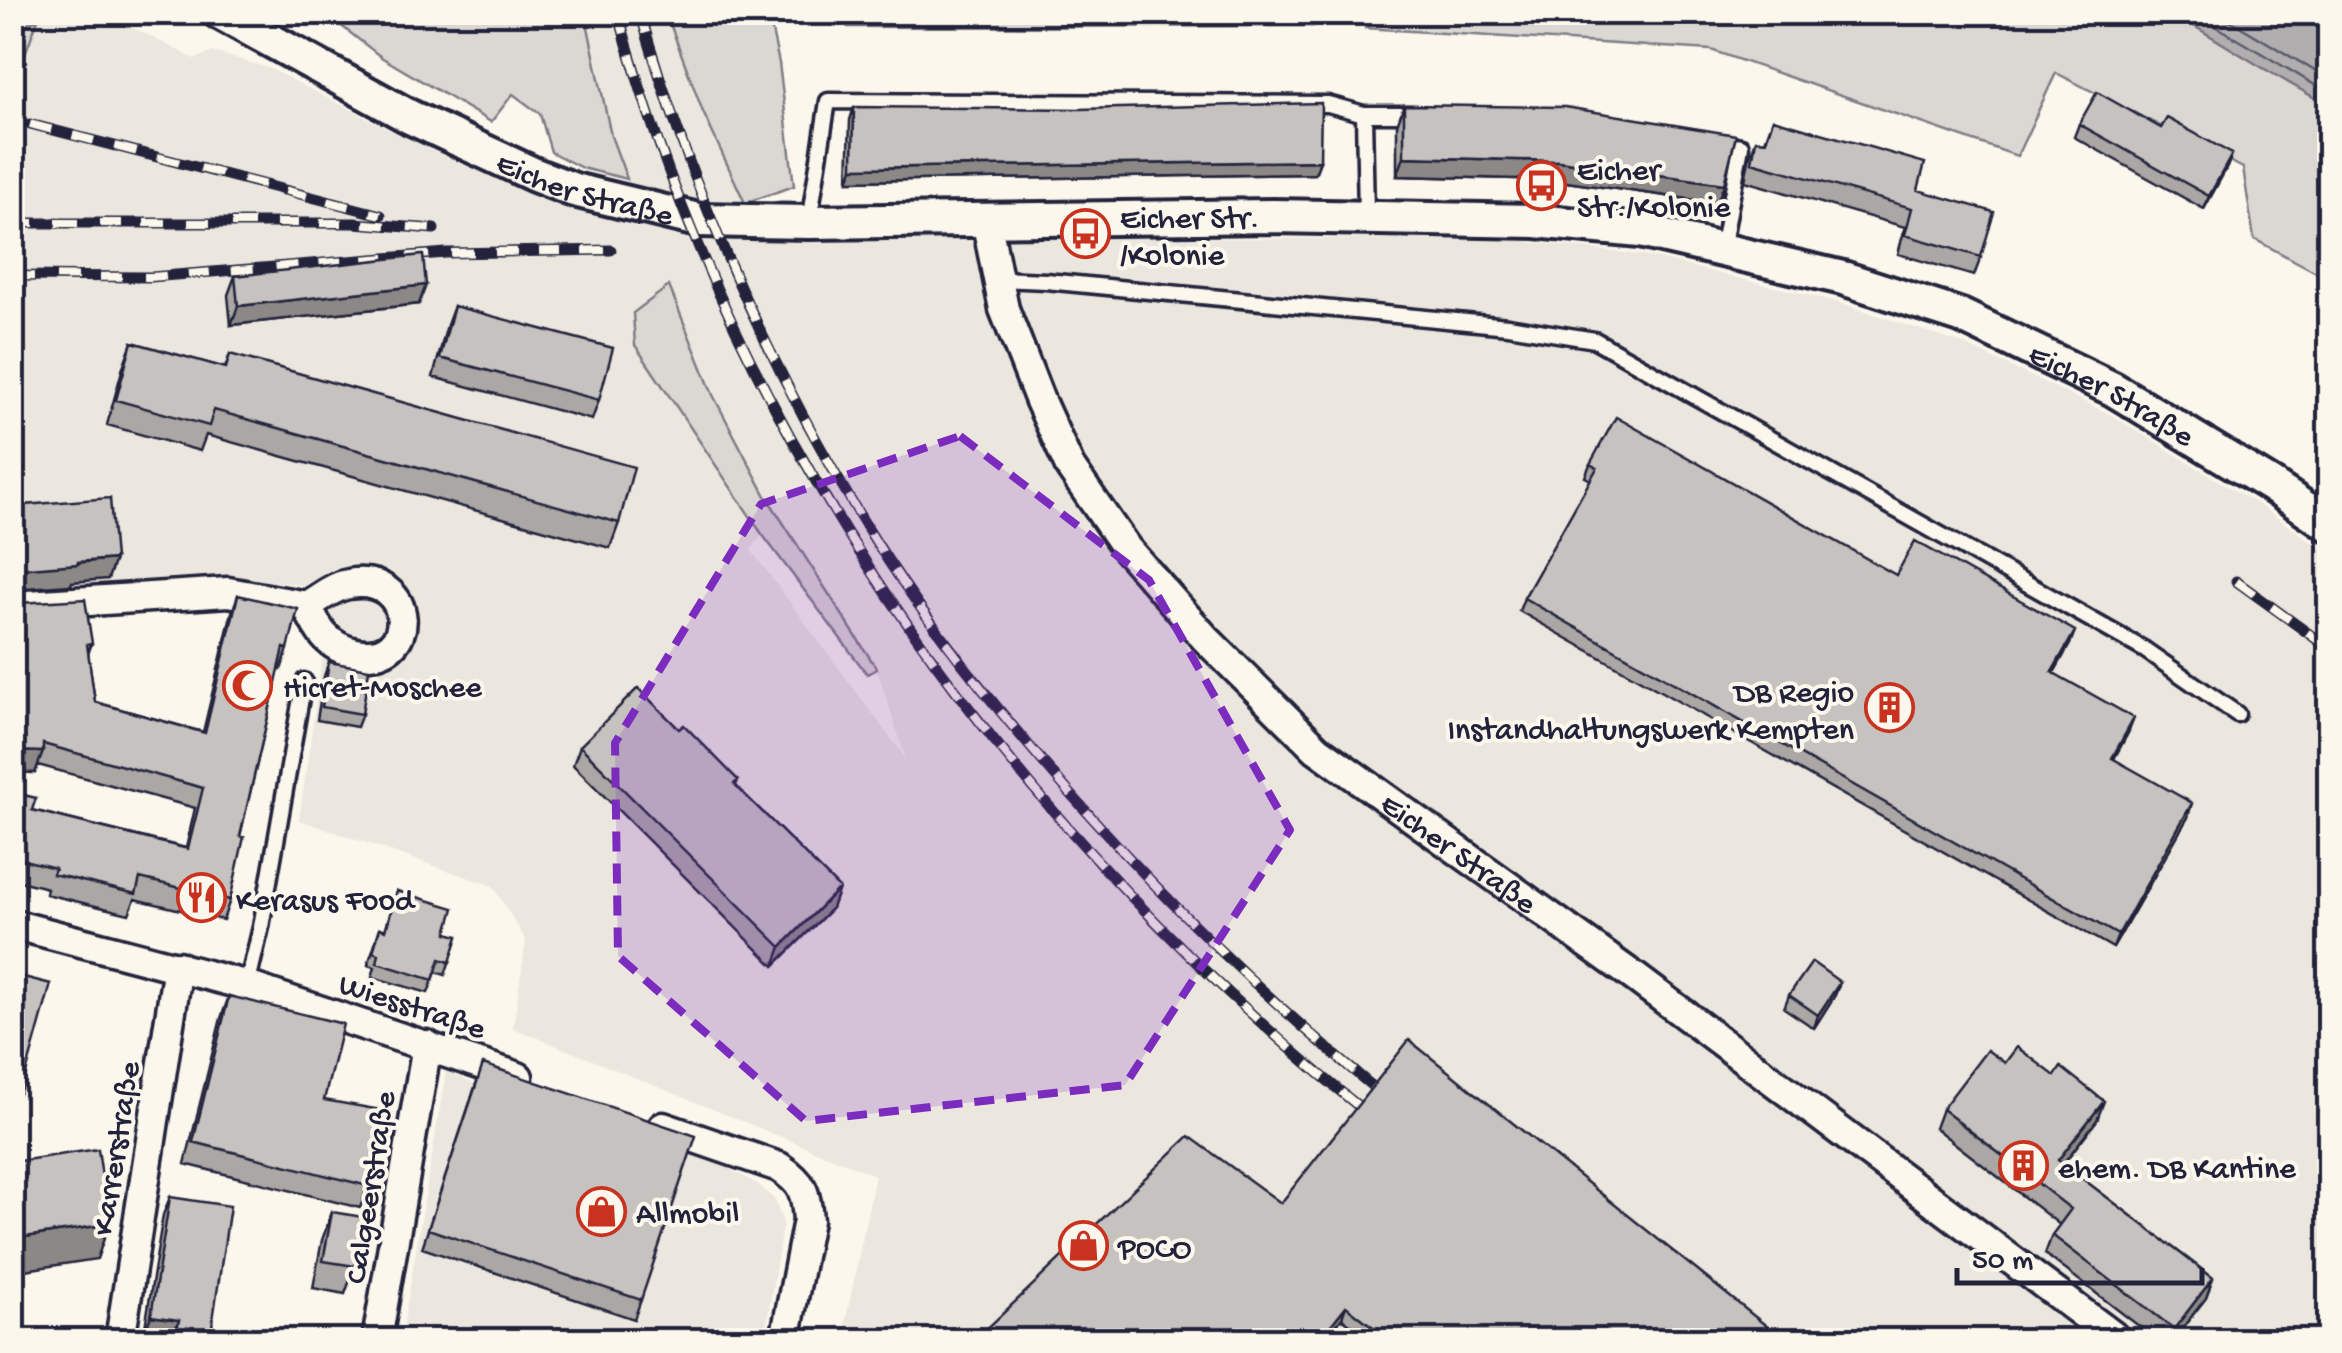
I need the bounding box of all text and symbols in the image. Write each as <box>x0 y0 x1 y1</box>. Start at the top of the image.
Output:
street label: Eicher Straße <box>489 146 677 237</box>
place label: Eicher Str./Kolonie <box>1577 154 1731 229</box>
bus stop icon: Eicher Str./Kolonie <box>1516 160 1568 212</box>
place label: Eicher Str. /Kolonie <box>1120 202 1260 277</box>
bus stop icon: Eicher Str. /Kolonie <box>1059 208 1111 260</box>
street label: Eicher Straße <box>2021 337 2200 458</box>
mosque icon: Hicret-Moschee <box>222 659 274 711</box>
place label: Hicret-Moschee <box>283 671 482 709</box>
place label: DB Regio Instandhaltungswerk Kempten <box>1447 676 1854 751</box>
building icon: DB Regio Instandhaltungswerk Kempten <box>1863 682 1915 734</box>
street label: Eicher Straße <box>1372 787 1543 925</box>
restaurant icon: Kerasus Food <box>175 872 227 924</box>
place label: Kerasus Food <box>236 884 416 922</box>
street label: Wiesstraße <box>333 967 490 1051</box>
street label: Karrerstraße <box>86 1059 152 1239</box>
street label: Calgeerstraße <box>339 1088 407 1287</box>
building icon: ehem. DB Kantine <box>1997 1140 2049 1192</box>
place label: ehem. DB Kantine <box>2058 1152 2296 1190</box>
shop icon: Allmobil <box>575 1185 627 1237</box>
place label: Allmobil <box>636 1197 739 1235</box>
shop icon: POCO <box>1057 1220 1109 1272</box>
scale bar <box>1957 1223 2202 1285</box>
place label: POCO <box>1117 1232 1192 1270</box>
text: 50 m <box>1972 1245 2033 1280</box>

